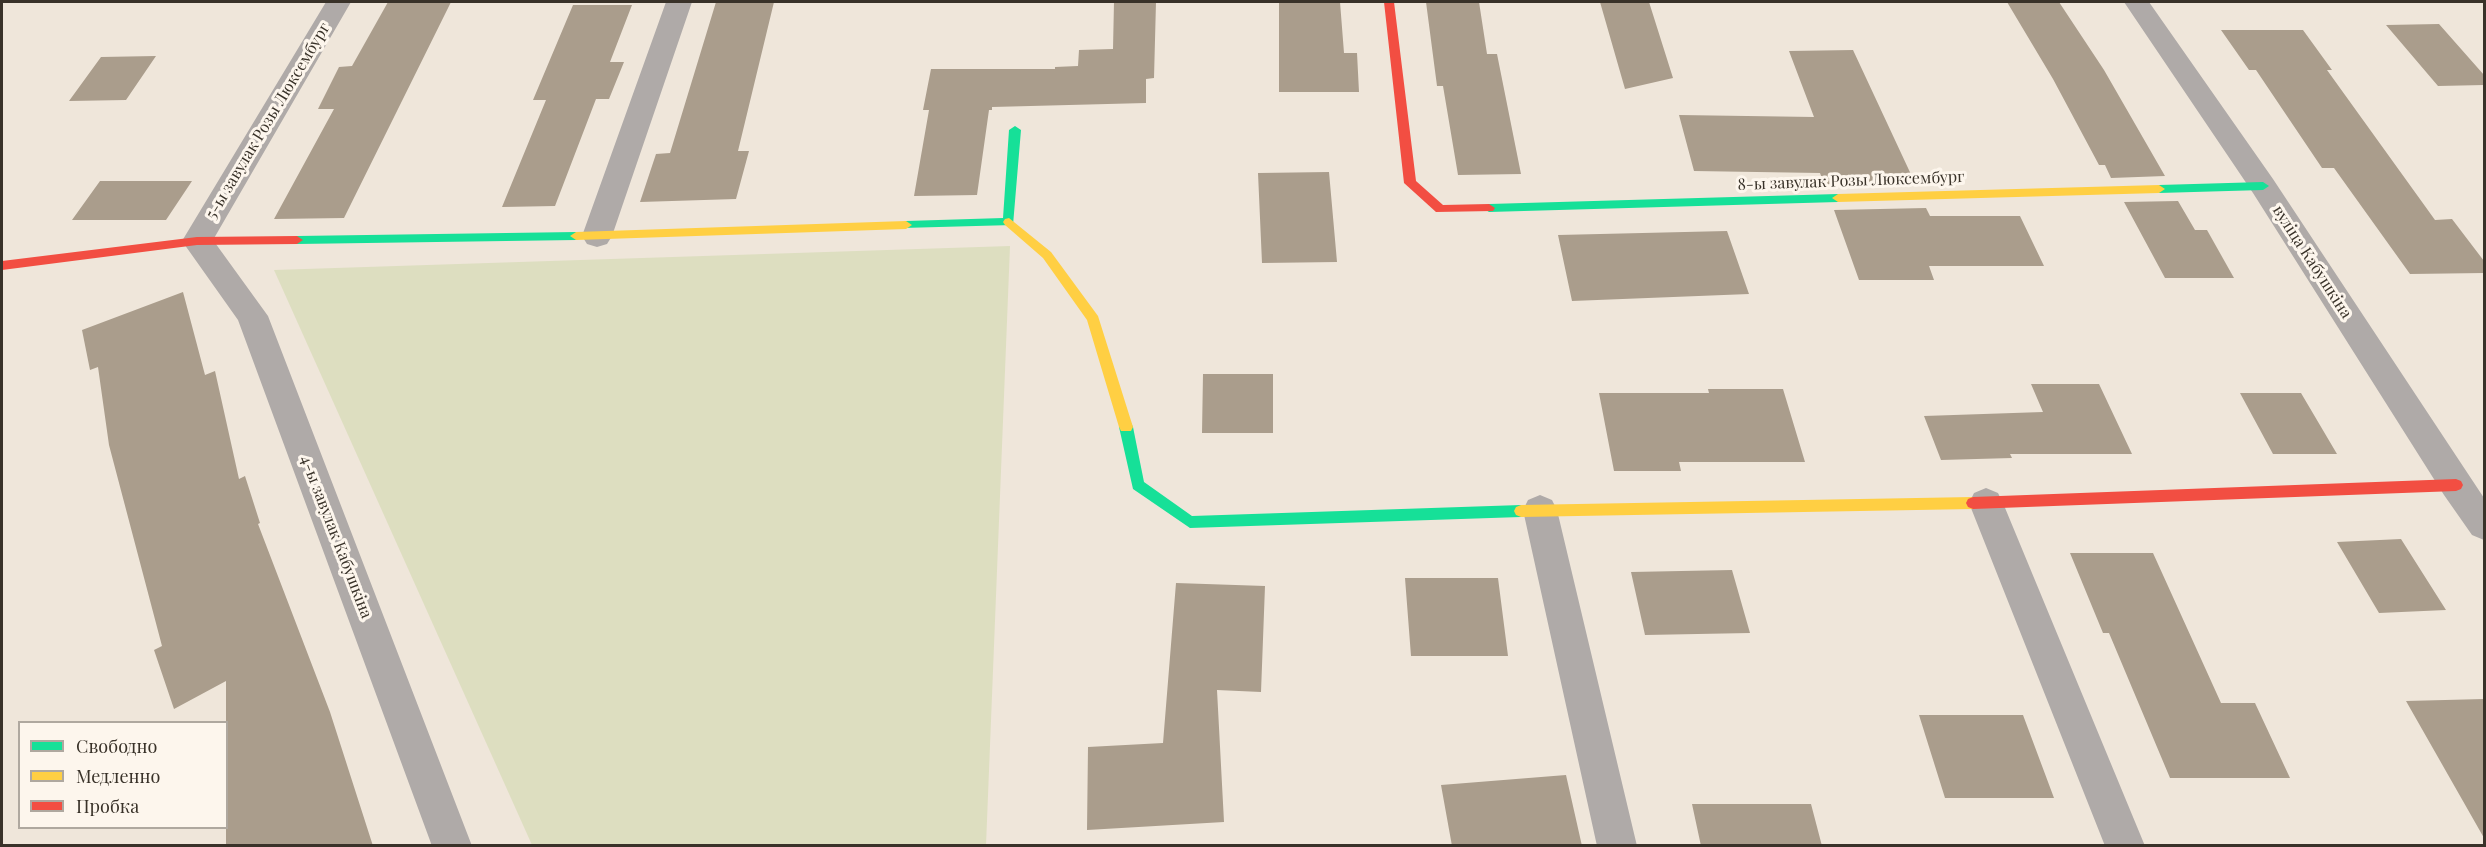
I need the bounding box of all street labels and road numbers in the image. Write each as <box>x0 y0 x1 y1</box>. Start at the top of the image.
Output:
street label: 5-ы завулак Розы Люксембург <box>202 19 334 223</box>
street label: 8-ы завулак Розы Люксембург <box>1737 167 1965 195</box>
street label: вуліца Кабушкіна <box>2268 202 2356 322</box>
street label: 4-ы завулак Кабушкіна <box>296 453 376 621</box>

